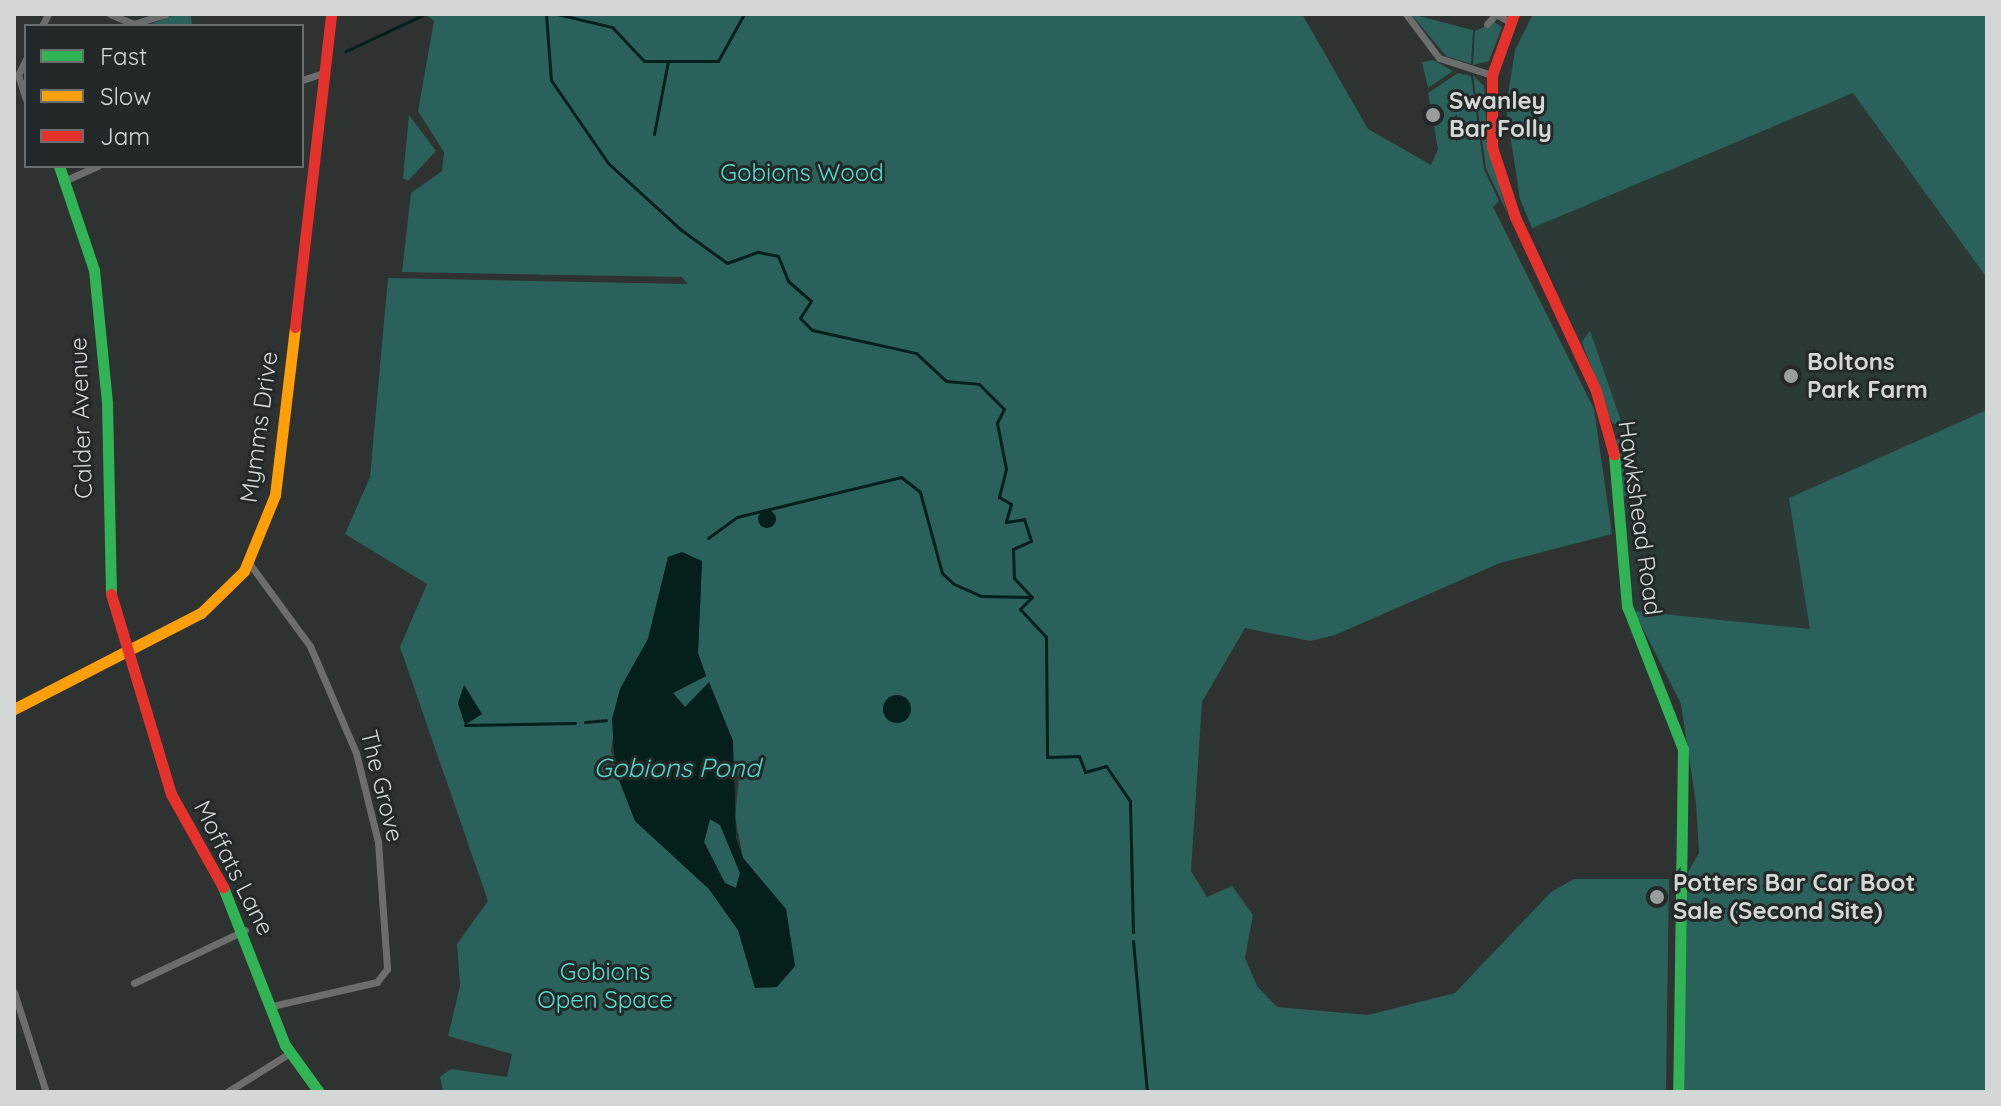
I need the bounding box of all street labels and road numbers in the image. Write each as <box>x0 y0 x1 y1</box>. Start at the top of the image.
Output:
street label: Calder Avenue <box>64 337 98 499</box>
street label: Mymms Drive <box>234 349 284 505</box>
street label: Hawkshead Road <box>1612 419 1668 617</box>
street label: The Grove <box>354 727 410 845</box>
street label: Moffats Lane <box>188 796 280 940</box>

